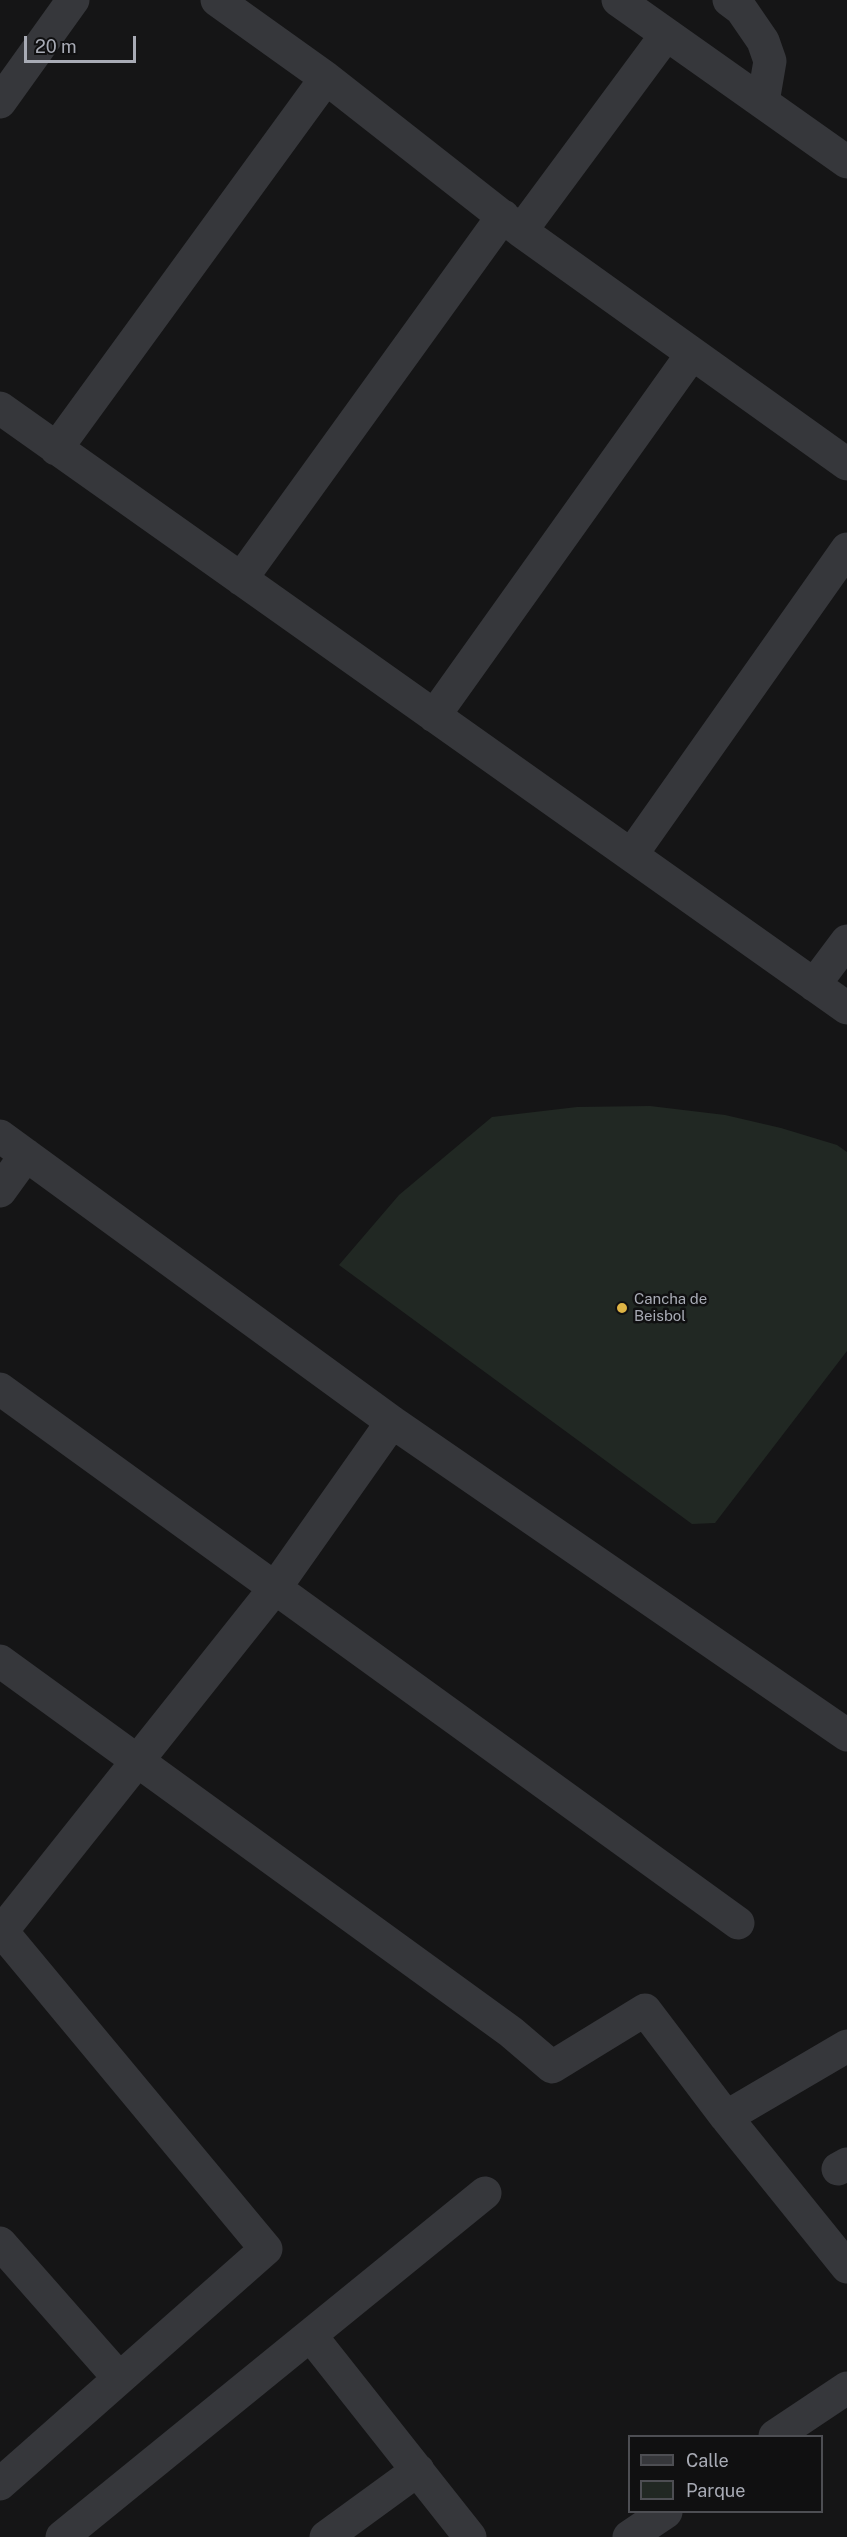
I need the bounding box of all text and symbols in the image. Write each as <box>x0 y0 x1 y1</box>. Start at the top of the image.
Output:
scale bar <box>27 24 140 62</box>
text: 20 m <box>35 36 77 57</box>
place label: Cancha de Beisbol <box>634 1290 707 1325</box>
marker: Cancha de Beisbol <box>615 1301 629 1315</box>
legend <box>628 2435 823 2513</box>
text: Calle <box>686 2450 729 2471</box>
text: Parque <box>686 2480 746 2501</box>

